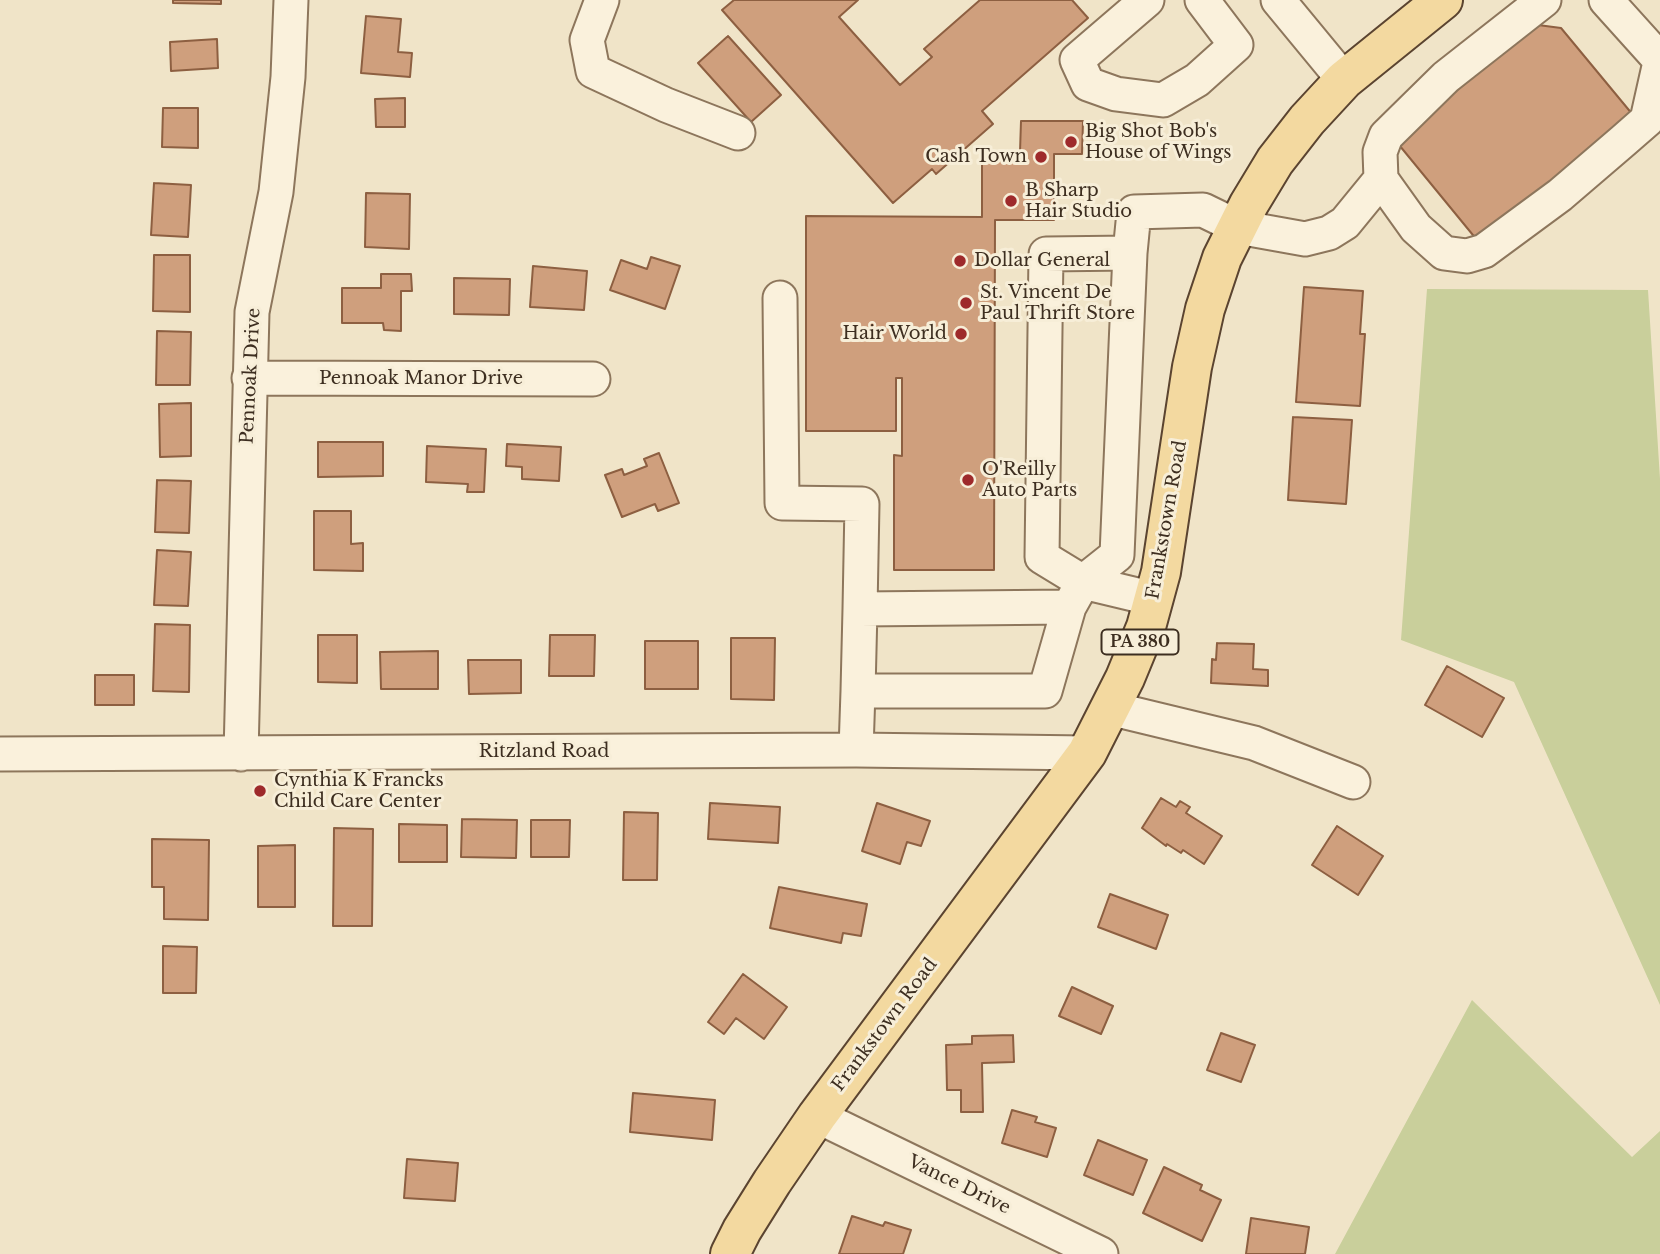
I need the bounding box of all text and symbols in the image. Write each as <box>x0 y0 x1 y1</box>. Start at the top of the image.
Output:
place label: Big Shot Bob's House of Wings <box>1085 121 1232 164</box>
marker: Big Shot Bob's House of Wings <box>1063 134 1079 150</box>
place label: Cash Town <box>925 146 1027 168</box>
marker: Cash Town <box>1033 149 1049 165</box>
place label: B Sharp Hair Studio <box>1025 180 1132 222</box>
marker: B Sharp Hair Studio <box>1003 193 1019 209</box>
place label: Dollar General <box>974 250 1110 272</box>
marker: Dollar General <box>952 253 968 269</box>
place label: St. Vincent De Paul Thrift Store <box>980 282 1135 324</box>
marker: St. Vincent De Paul Thrift Store <box>958 295 974 311</box>
street label: Pennoak Drive <box>237 307 265 445</box>
place label: Hair World <box>842 323 947 345</box>
marker: Hair World <box>953 326 969 342</box>
street label: Pennoak Manor Drive <box>319 368 523 390</box>
street label: Frankstown Road <box>1142 439 1192 601</box>
place label: O'Reilly Auto Parts <box>982 459 1077 502</box>
marker: O'Reilly Auto Parts <box>960 472 976 488</box>
road number: PA 380 <box>1102 629 1178 654</box>
street label: Ritzland Road <box>479 741 609 763</box>
place label: Cynthia K Francks Child Care Center <box>274 770 444 812</box>
marker: Cynthia K Francks Child Care Center <box>252 783 268 799</box>
street label: Frankstown Road <box>828 954 942 1096</box>
street label: Vance Drive <box>904 1151 1014 1219</box>

